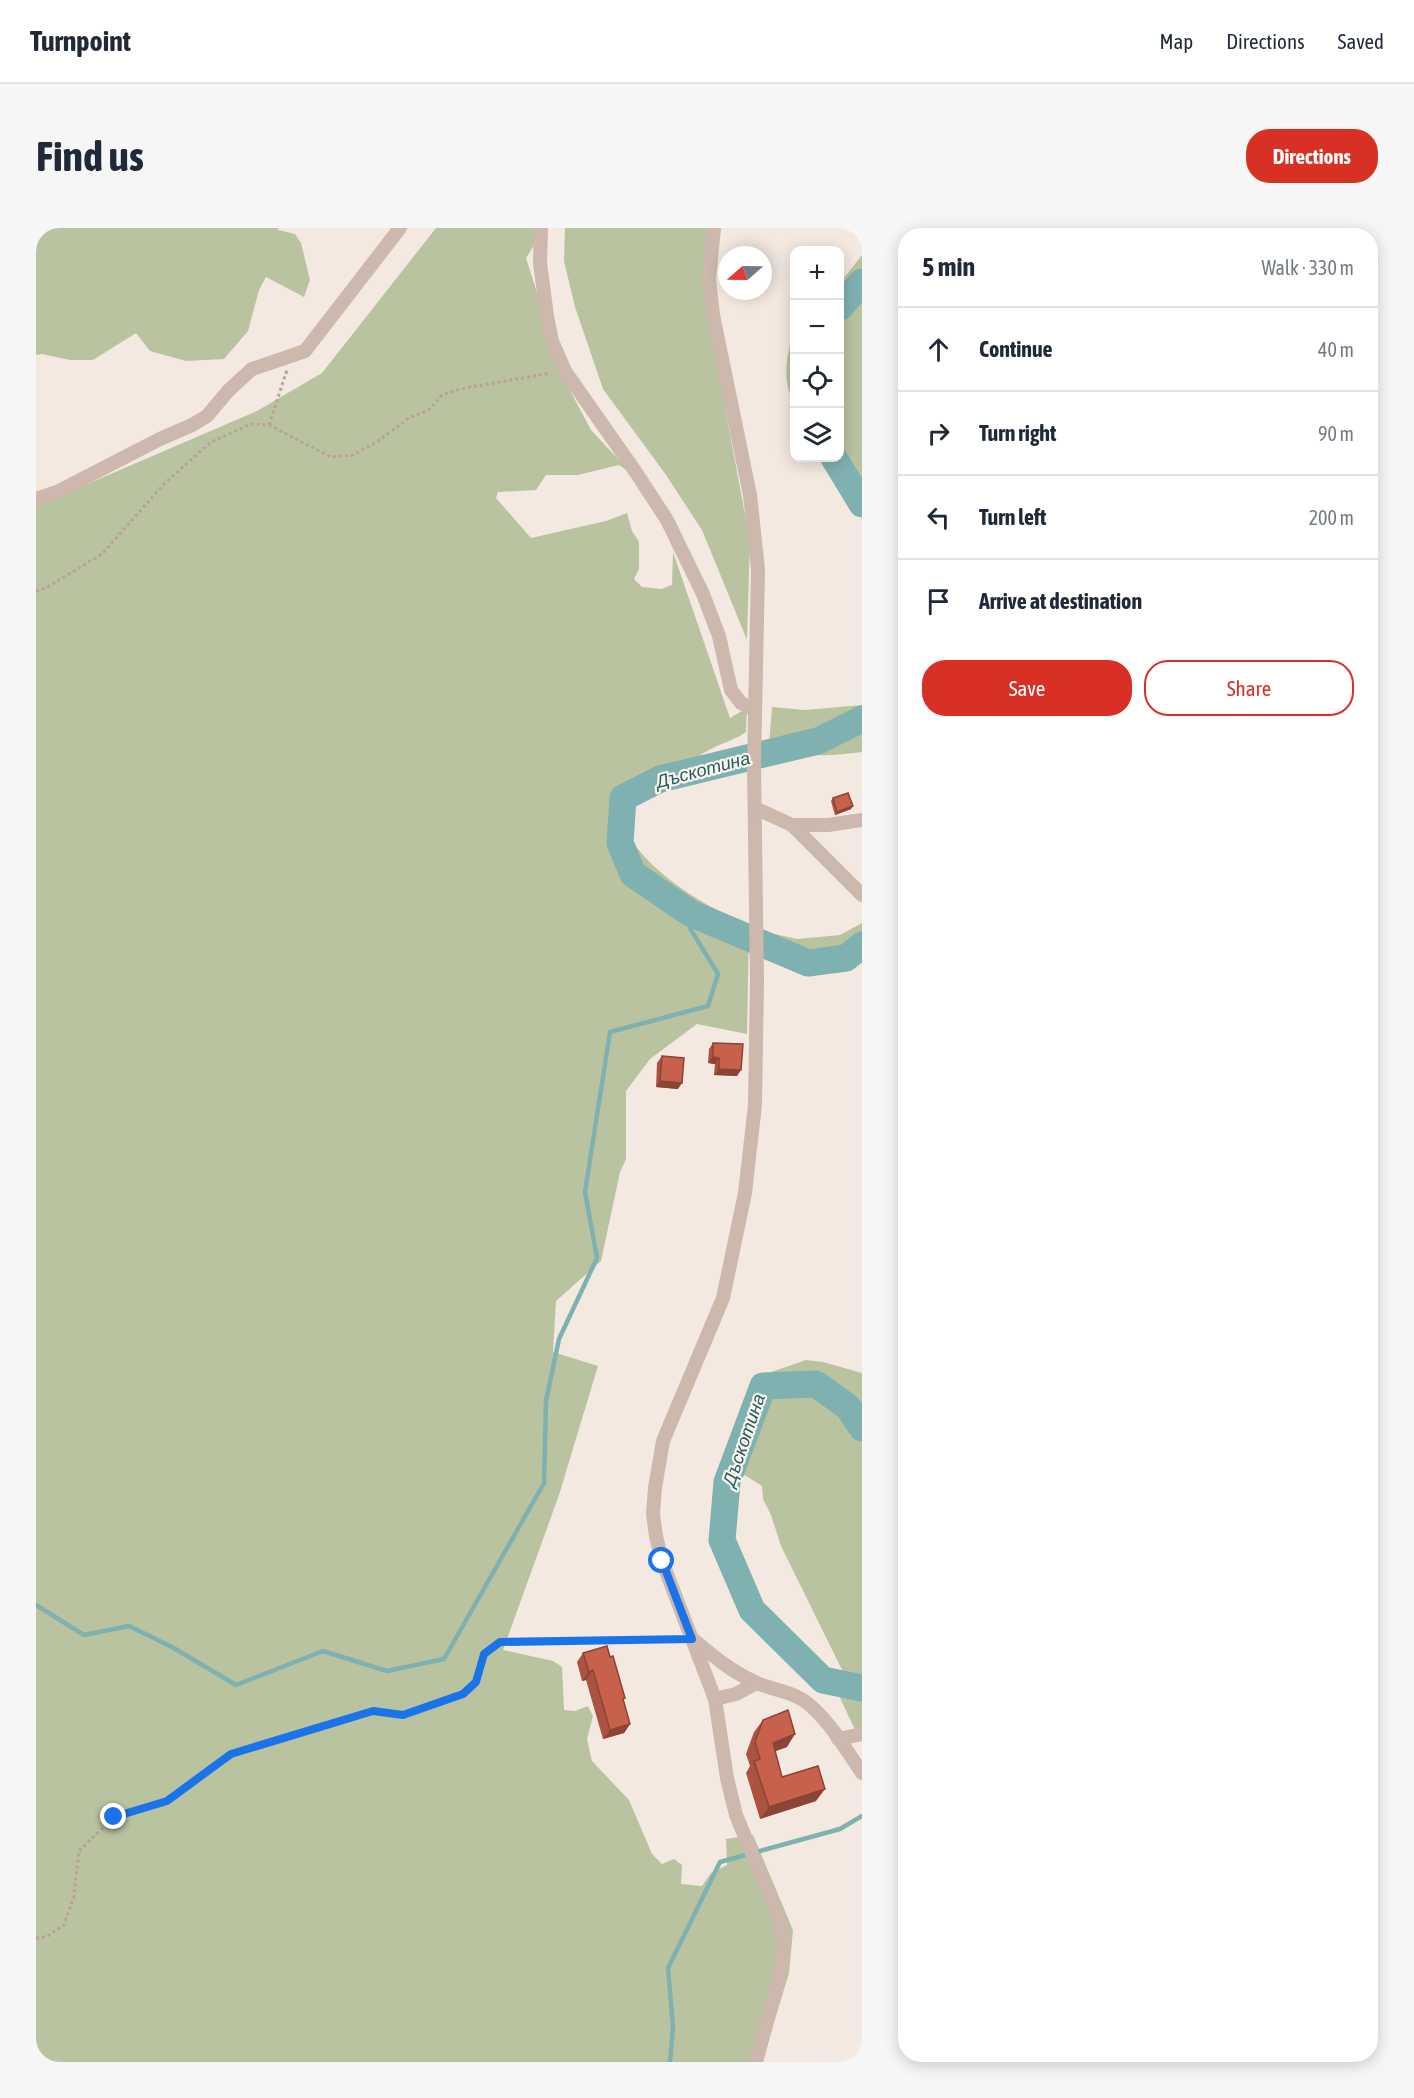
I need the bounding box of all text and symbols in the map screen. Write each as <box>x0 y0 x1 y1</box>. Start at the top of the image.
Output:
text: Turnpoint <box>30 25 131 57</box>
text: Map <box>1159 29 1193 53</box>
text: Directions <box>1226 29 1305 53</box>
text: Saved <box>1338 29 1384 53</box>
button: Directions <box>1246 129 1378 183</box>
text: Find us <box>36 132 144 180</box>
north arrow <box>718 246 772 300</box>
map controls <box>790 246 844 462</box>
button: + <box>790 246 844 300</box>
text: 5 min <box>922 252 975 282</box>
text: Walk · 330 m <box>1262 256 1354 279</box>
button: − <box>790 300 844 354</box>
icon: ahead <box>922 333 955 366</box>
text: Continue <box>979 336 1053 362</box>
text: 40 m <box>1318 338 1354 361</box>
button: locate <box>790 354 844 408</box>
button: layers <box>790 408 844 462</box>
icon: right <box>922 417 955 450</box>
text: Turn right <box>979 420 1056 446</box>
text: 90 m <box>1318 422 1354 445</box>
icon: left <box>922 501 955 534</box>
text: Turn left <box>979 504 1046 530</box>
text: 200 m <box>1309 506 1354 529</box>
icon: arrive <box>922 585 955 618</box>
text: Arrive at destination <box>979 588 1142 614</box>
button: Save <box>922 660 1132 716</box>
button: Share <box>1144 660 1354 716</box>
water label: Дъскотина <box>652 747 752 793</box>
water label: Дъскотина <box>717 1391 769 1491</box>
route start <box>648 1547 674 1573</box>
route end <box>100 1803 126 1829</box>

